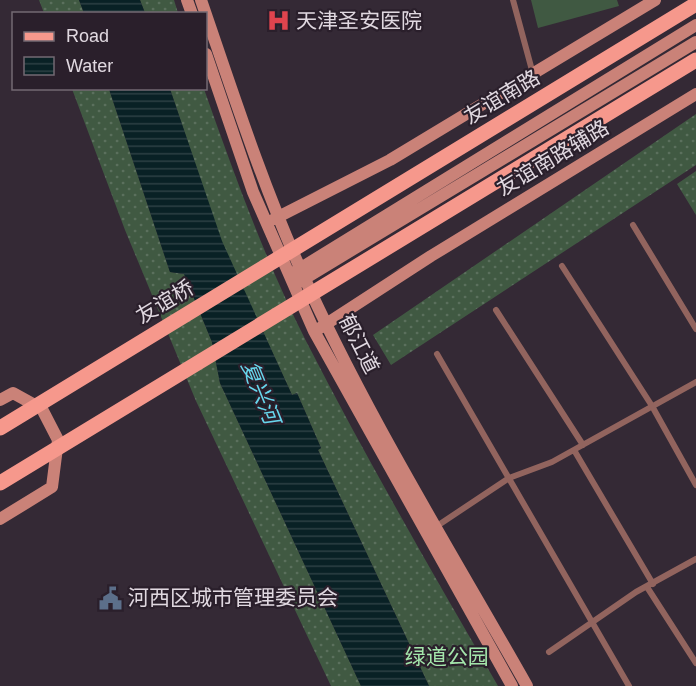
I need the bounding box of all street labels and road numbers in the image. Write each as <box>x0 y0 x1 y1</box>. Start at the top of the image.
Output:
street label: 友谊南路 <box>460 65 544 128</box>
street label: 友谊南路辅路 <box>493 115 613 200</box>
street label: 友谊桥 <box>132 275 198 328</box>
street label: 郁江道 <box>335 310 384 377</box>

